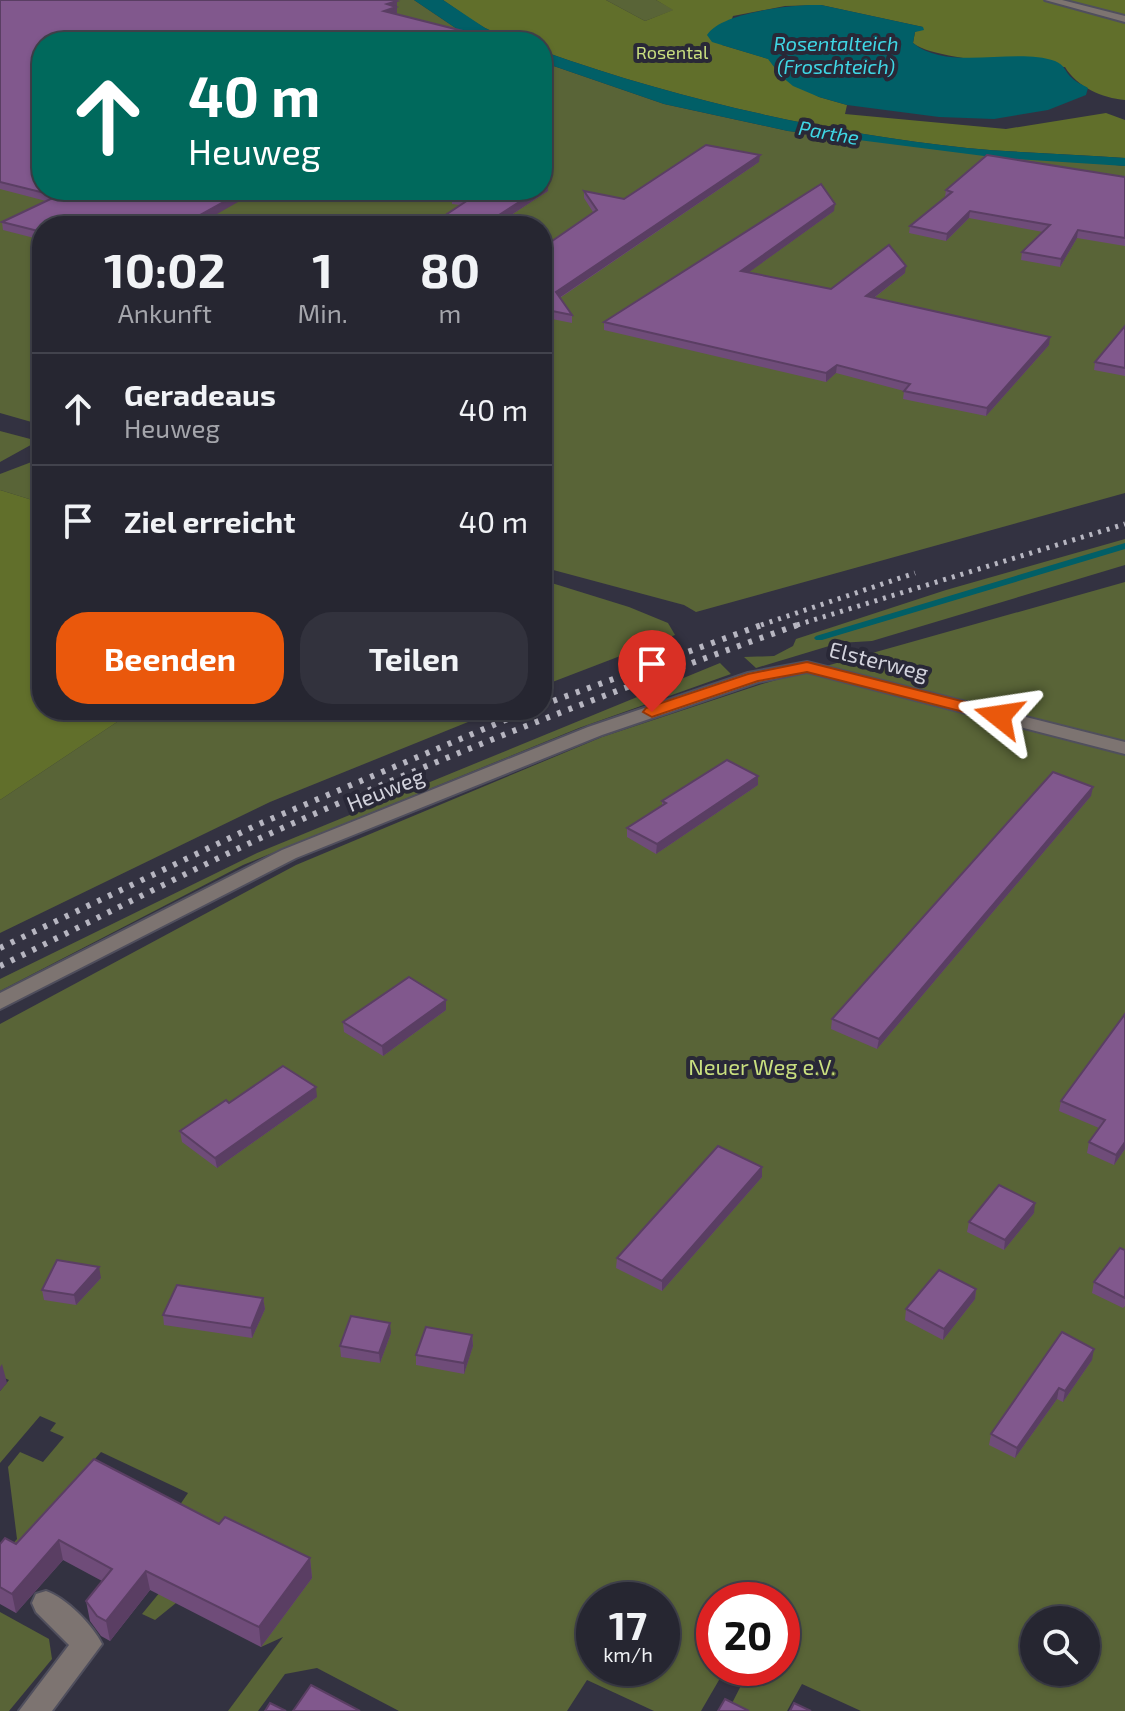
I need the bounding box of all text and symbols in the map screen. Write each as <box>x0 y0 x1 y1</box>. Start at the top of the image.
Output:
water label: Rosentalteich (Froschteich) <box>773 31 899 78</box>
park label: Rosental <box>636 41 709 63</box>
text: 40 m <box>188 61 320 128</box>
icon: ahead <box>56 64 160 168</box>
water label: Parthe <box>797 115 861 149</box>
text: Heuweg <box>188 129 321 172</box>
text: 10:02 <box>104 240 226 298</box>
text: 1 <box>312 240 333 298</box>
text: 80 <box>420 240 480 298</box>
text: Ankunft <box>118 297 212 328</box>
text: Min. <box>298 297 348 328</box>
text: m <box>439 297 461 328</box>
text: Geradeaus <box>124 376 276 412</box>
icon: ahead <box>56 387 100 431</box>
text: 40 m <box>458 391 528 427</box>
text: Heuweg <box>124 412 220 443</box>
icon: arrive <box>56 499 100 543</box>
text: Ziel erreicht <box>124 503 296 539</box>
text: 40 m <box>458 503 528 539</box>
button: Beenden <box>56 612 284 704</box>
button: Teilen <box>300 612 528 704</box>
pin <box>618 630 686 712</box>
street label: Elsterweg <box>827 635 931 685</box>
icon: arrive <box>630 642 674 686</box>
position arrow <box>957 674 1041 758</box>
street label: Heuweg <box>342 762 428 816</box>
park label: Neuer Weg e.V. <box>688 1053 836 1079</box>
speed limit sign: 20 <box>696 1582 800 1686</box>
text: 17 <box>609 1600 647 1648</box>
map controls <box>1020 1606 1100 1686</box>
button: search <box>1020 1606 1100 1686</box>
text: km/h <box>603 1642 653 1666</box>

